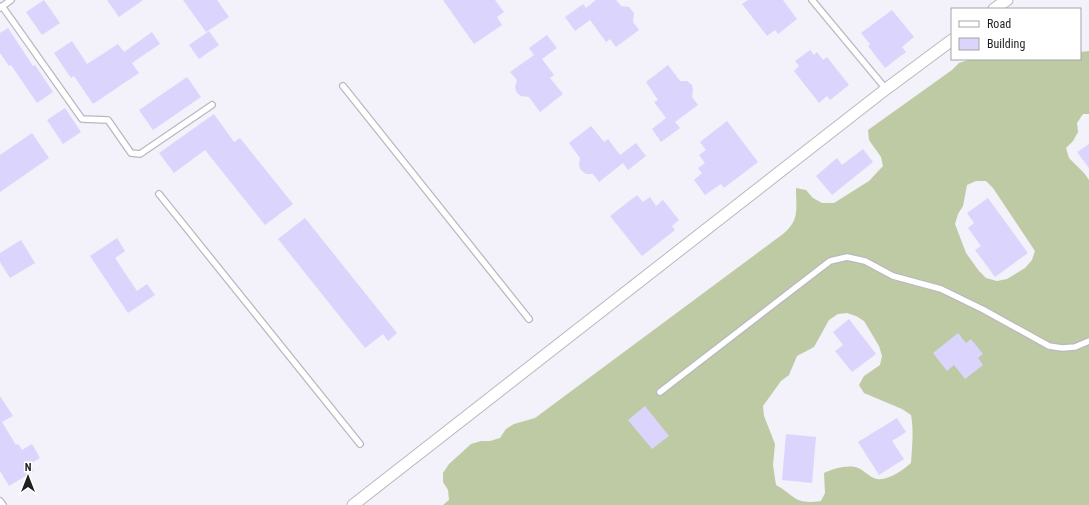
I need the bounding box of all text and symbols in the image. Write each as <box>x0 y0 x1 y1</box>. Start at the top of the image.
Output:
legend <box>951 8 1081 60</box>
text: Road <box>987 17 1011 31</box>
text: Building <box>987 37 1025 51</box>
north arrow <box>8 457 48 497</box>
text: N <box>25 461 32 474</box>

